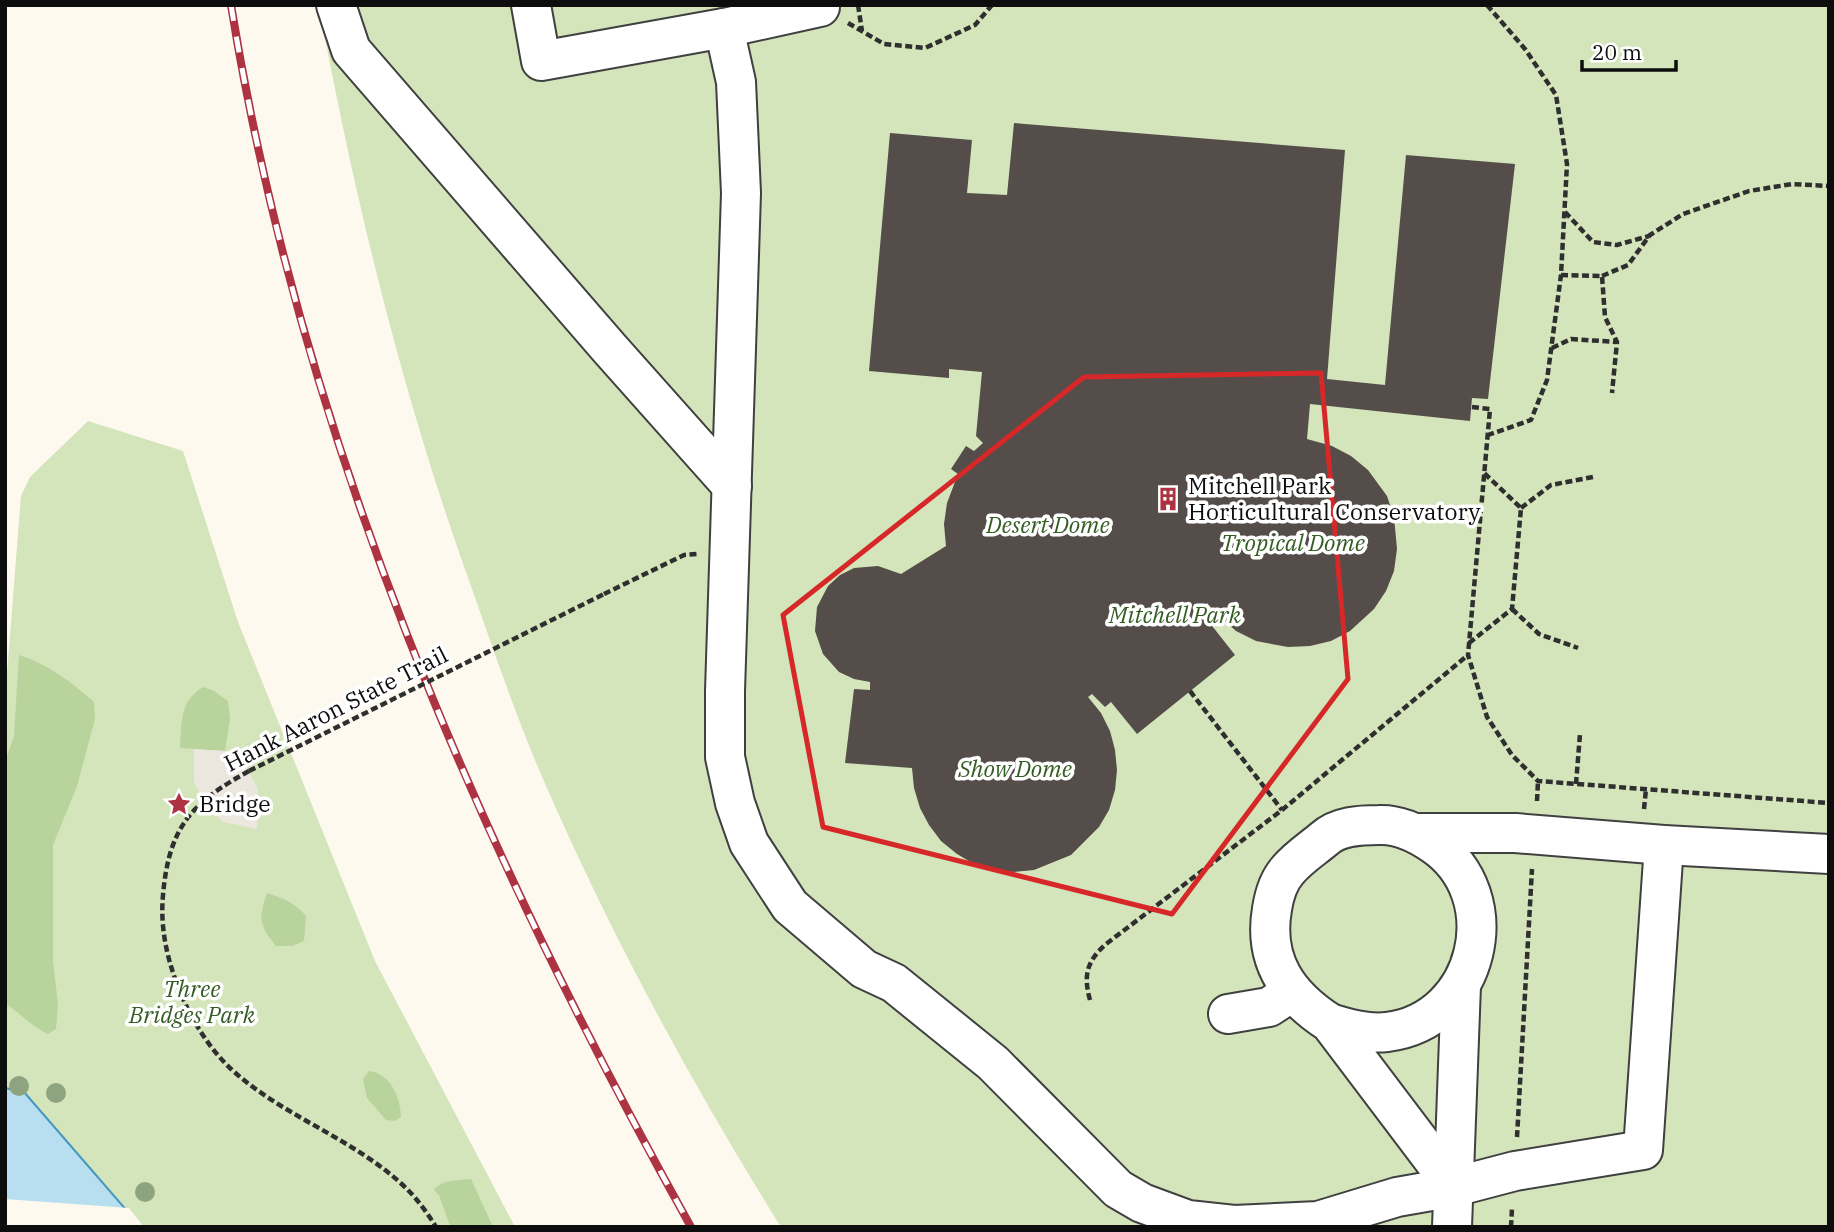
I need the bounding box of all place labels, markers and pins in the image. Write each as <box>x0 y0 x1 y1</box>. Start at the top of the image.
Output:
place label: Mitchell Park Horticultural Conservatory <box>1188 470 1481 526</box>
building icon: Mitchell Park Horticultural Conservatory <box>1154 485 1182 513</box>
place label: Bridge <box>199 788 271 818</box>
place icon: Bridge <box>165 790 193 818</box>

